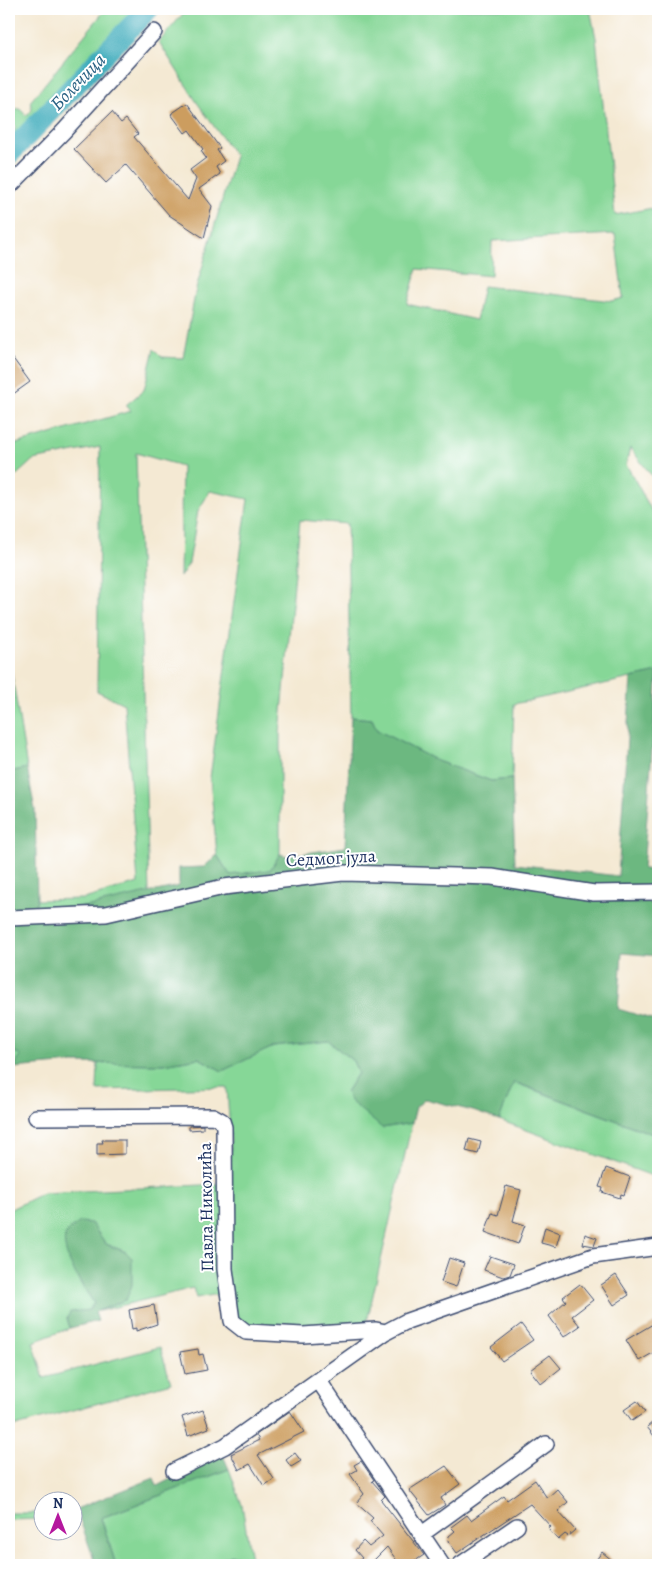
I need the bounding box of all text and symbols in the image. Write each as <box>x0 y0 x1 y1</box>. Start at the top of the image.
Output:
water label: Болечица <box>44 48 112 116</box>
street label: Седмог јула <box>285 844 377 872</box>
street label: Павла Николића <box>193 1141 219 1272</box>
north arrow <box>32 1492 82 1542</box>
text: N <box>53 1494 63 1513</box>

